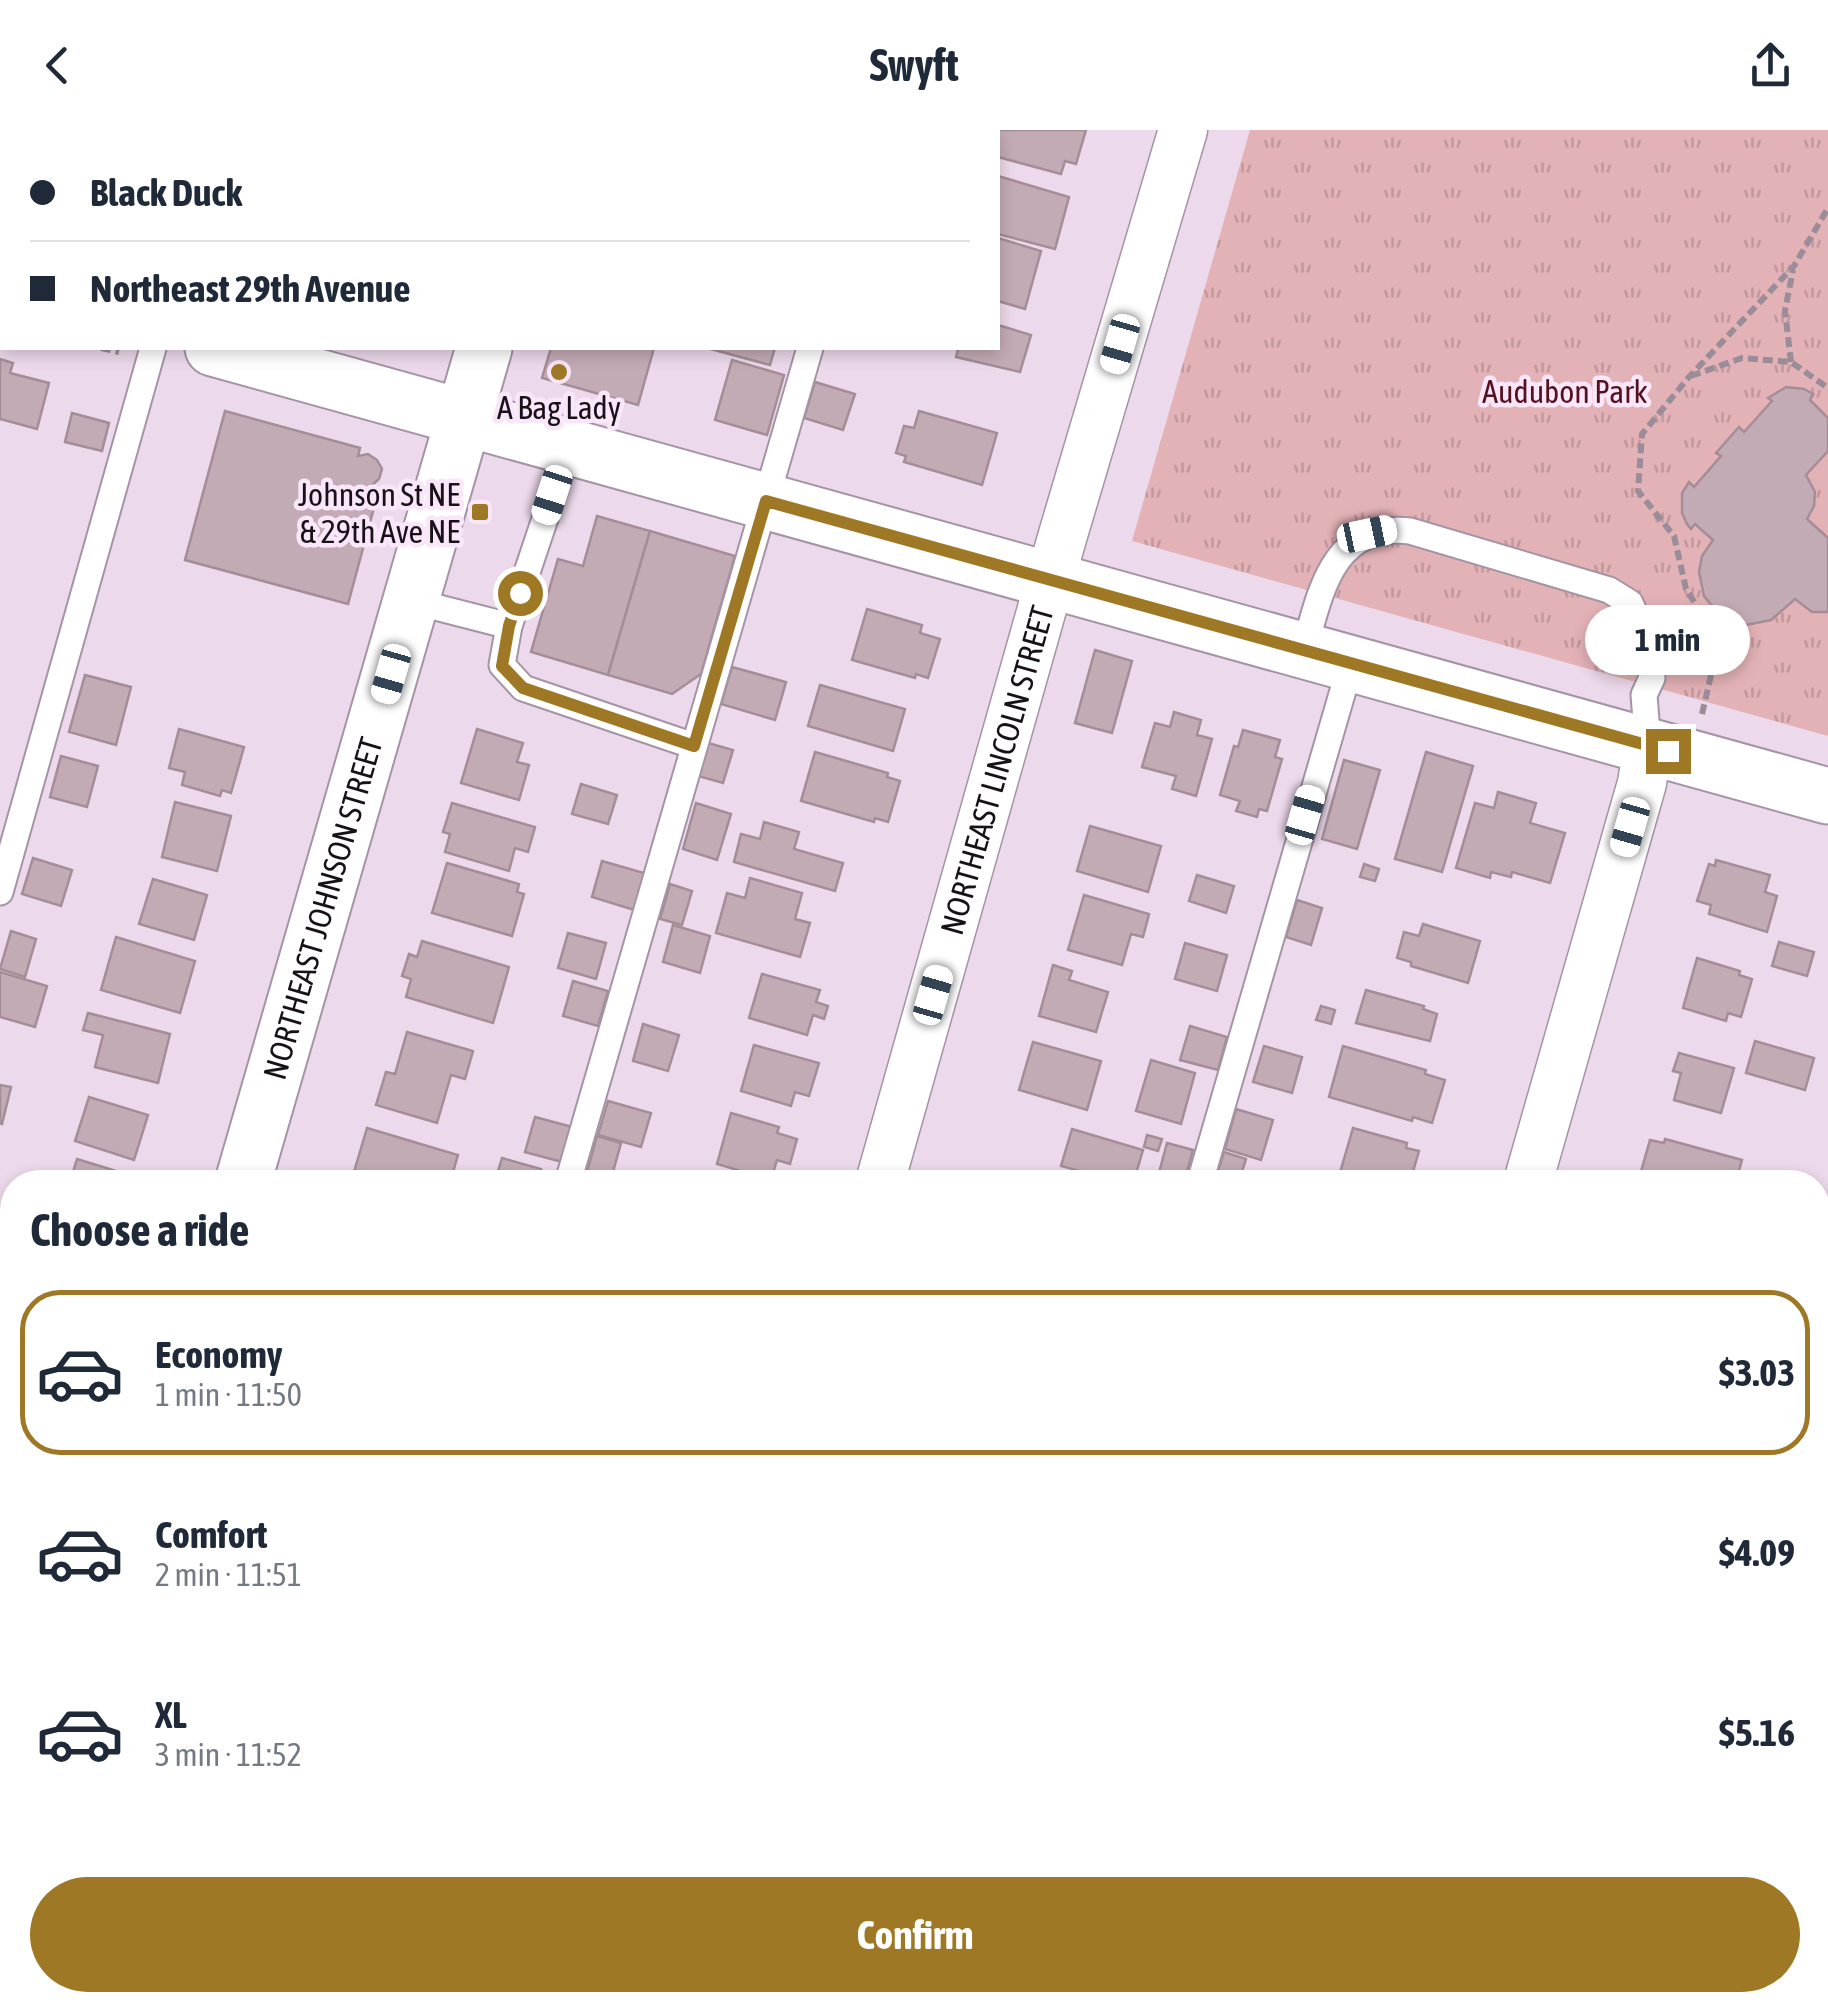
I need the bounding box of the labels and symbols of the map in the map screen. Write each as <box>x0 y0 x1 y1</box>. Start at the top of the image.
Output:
car <box>1097 311 1143 377</box>
marker: A Bag Lady <box>548 361 570 383</box>
park label: Audubon Park <box>1482 373 1648 410</box>
place label: A Bag Lady <box>497 389 621 426</box>
car <box>528 462 576 528</box>
place label: Johnson St NE & 29th Ave NE <box>298 476 460 550</box>
marker: Johnson St NE & 29th Ave NE <box>469 501 491 523</box>
car <box>1335 513 1399 555</box>
route start <box>498 571 543 616</box>
street label: NORTHEAST LINCOLN STREET <box>932 602 1060 939</box>
callout: 1 min <box>1586 606 1750 676</box>
car <box>368 641 414 707</box>
route end <box>1646 729 1691 774</box>
street label: NORTHEAST JOHNSON STREET <box>255 733 389 1084</box>
car <box>1282 782 1328 848</box>
car <box>1607 794 1653 860</box>
car <box>910 962 956 1028</box>

